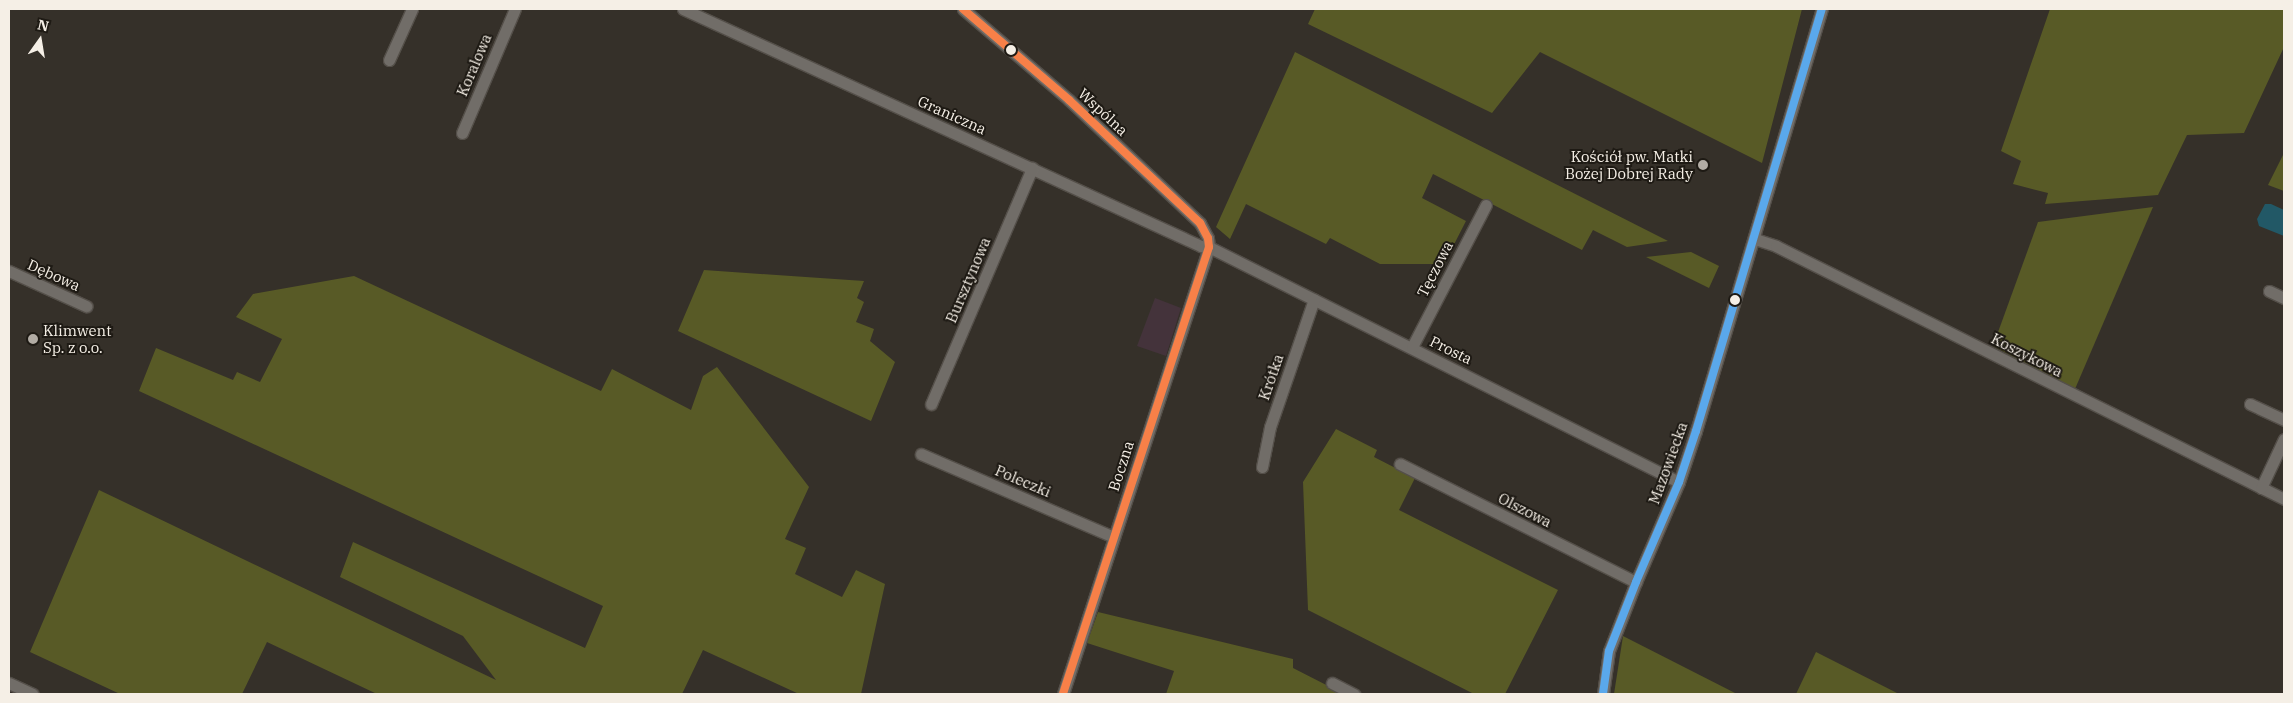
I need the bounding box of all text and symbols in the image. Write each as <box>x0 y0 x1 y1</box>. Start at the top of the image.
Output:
north arrow <box>15 15 65 65</box>
text: N <box>36 15 51 35</box>
street label: Koralowa <box>453 31 495 99</box>
unlabelled marker <box>1006 45 1016 55</box>
street label: Wspólna <box>1074 85 1132 139</box>
street label: Graniczna <box>915 92 989 138</box>
place label: Kościół pw. Matki Bożej Dobrej Rady <box>1565 147 1693 182</box>
marker: Kościół pw. Matki Bożej Dobrej Rady <box>1697 159 1709 171</box>
street label: Bursztynowa <box>942 234 994 326</box>
street label: Tęczowa <box>1413 238 1457 300</box>
street label: Dębowa <box>25 255 83 295</box>
unlabelled marker <box>1730 295 1740 305</box>
place label: Klimwent Sp. z o.o. <box>43 321 111 356</box>
street label: Koszykowa <box>1988 329 2066 381</box>
street label: Prosta <box>1427 332 1475 368</box>
marker: Klimwent Sp. z o.o. <box>27 333 39 345</box>
street label: Krótka <box>1255 351 1287 403</box>
street label: Mazowiecka <box>1645 419 1691 507</box>
street label: Boczna <box>1104 439 1138 493</box>
street label: Poleczki <box>992 461 1054 501</box>
street label: Olszowa <box>1495 489 1555 531</box>

